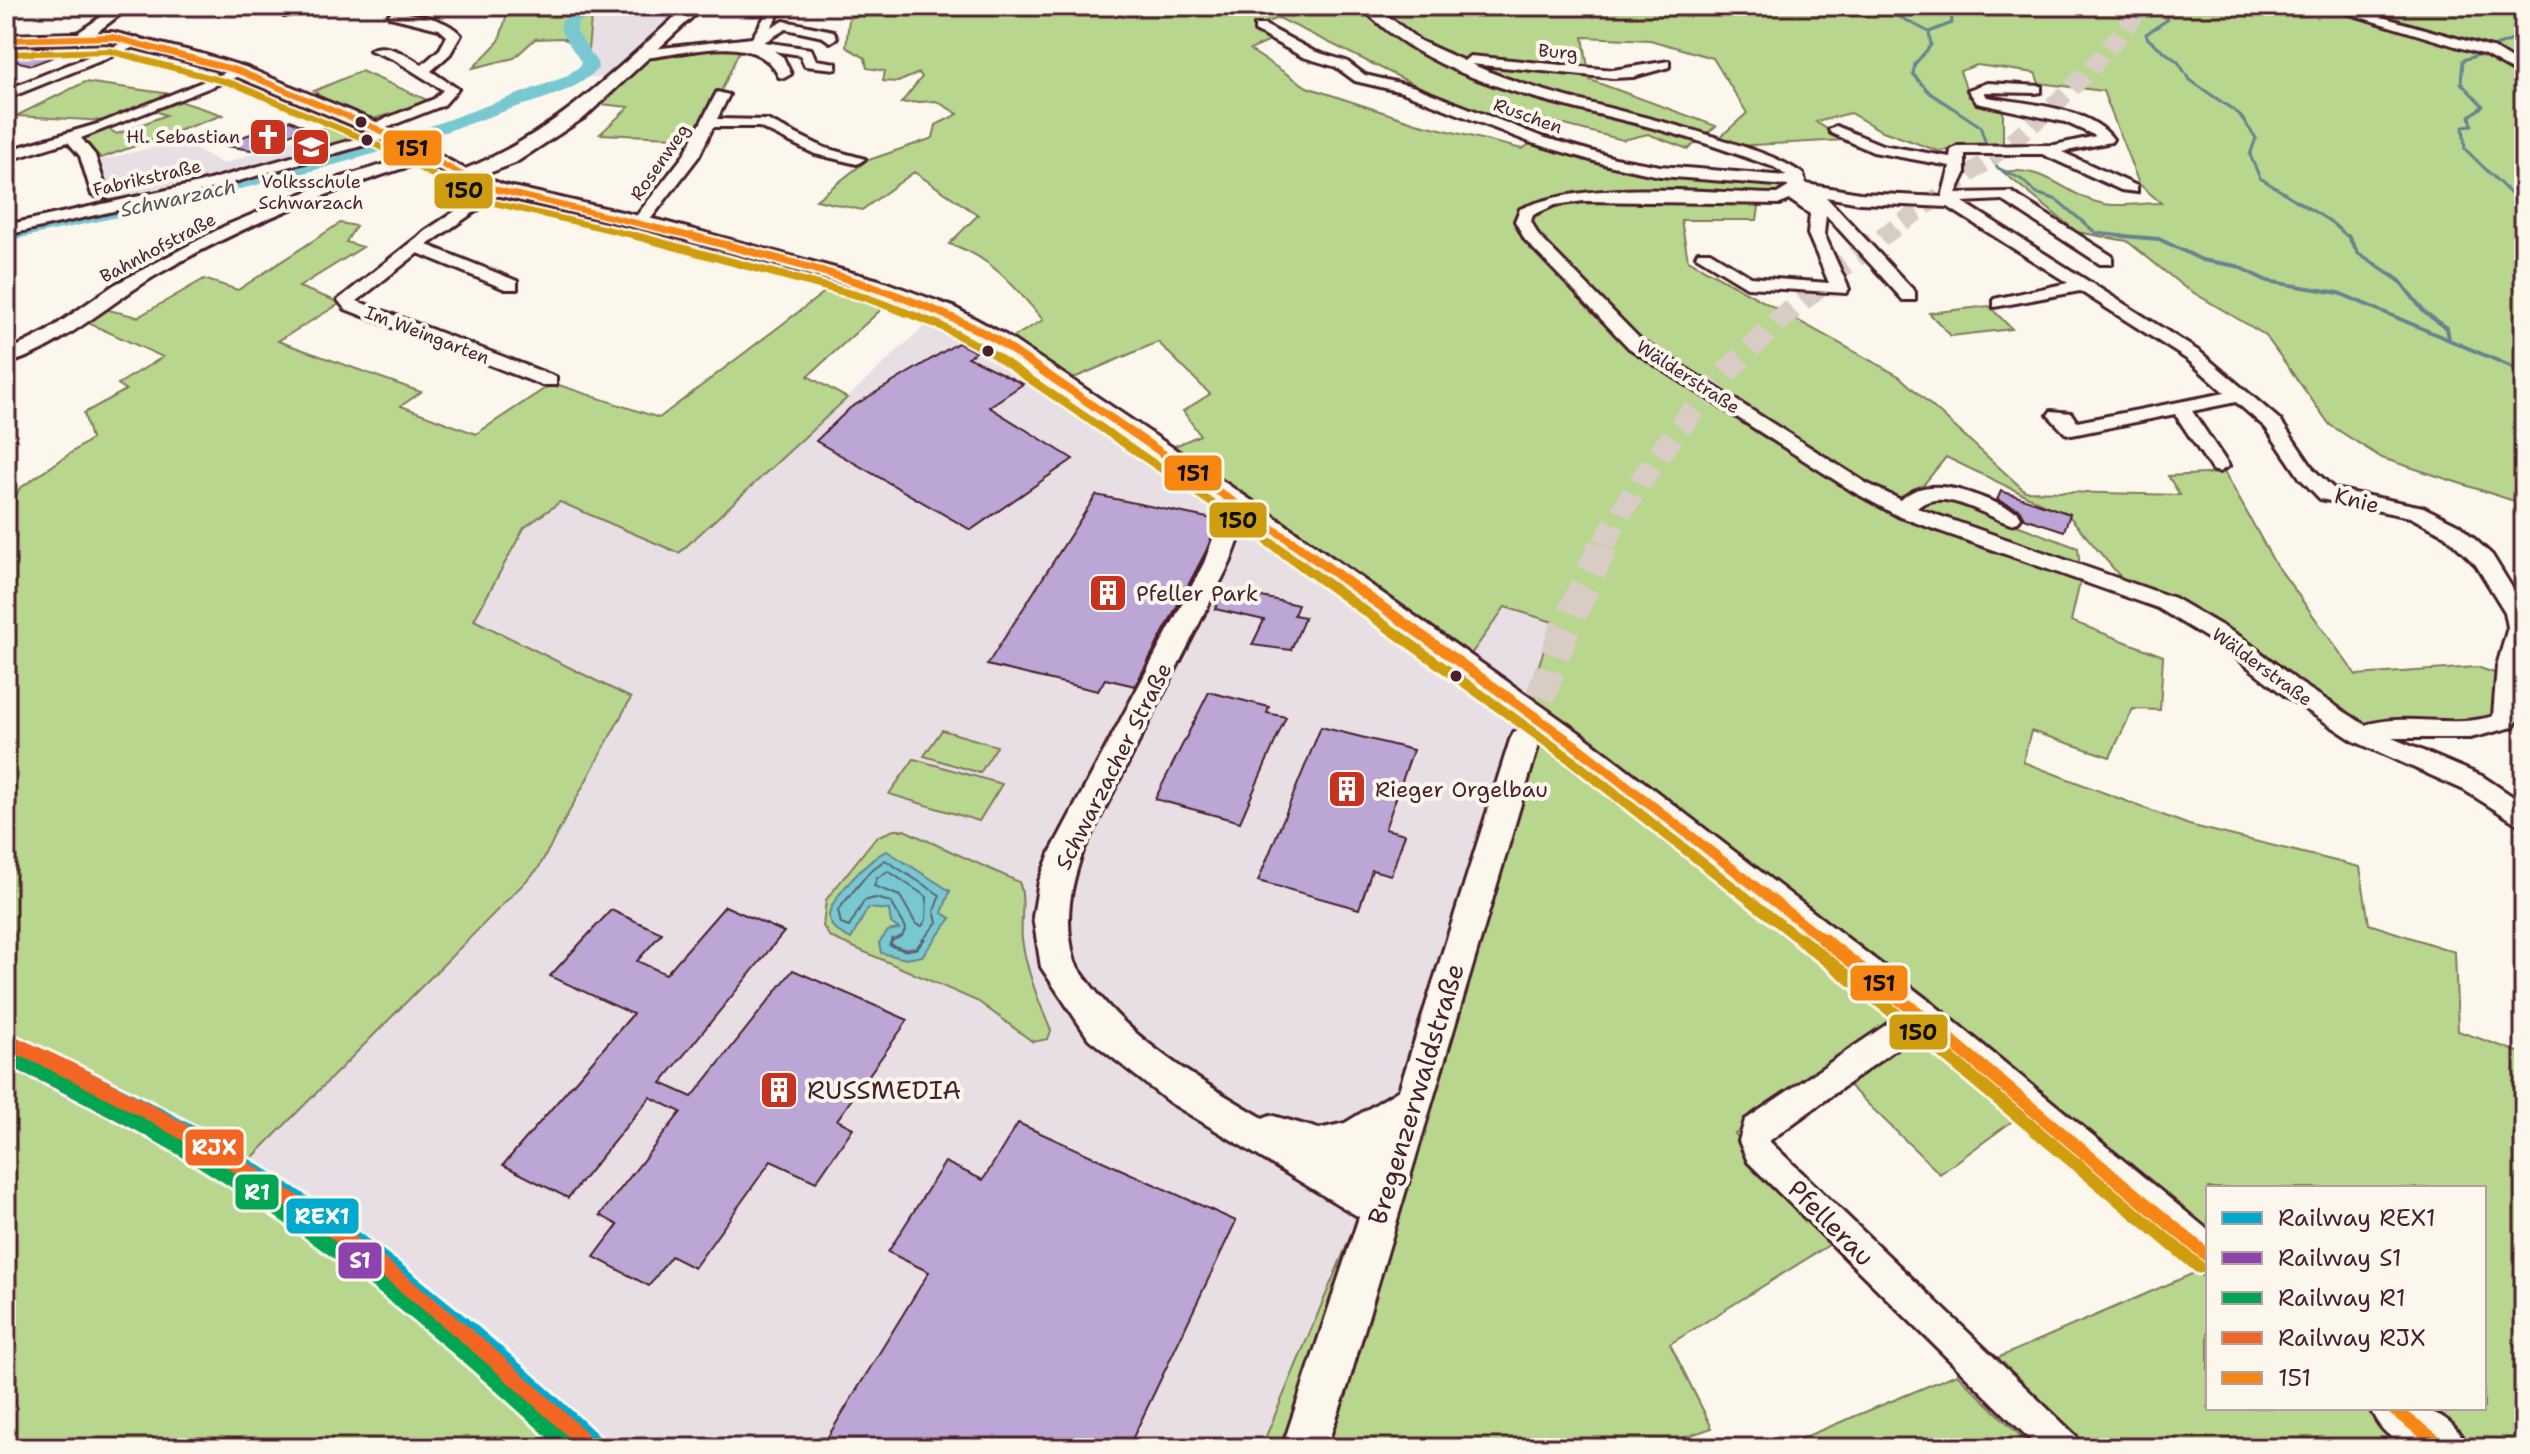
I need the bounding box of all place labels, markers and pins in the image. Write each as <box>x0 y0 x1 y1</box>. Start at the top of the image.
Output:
unlabelled marker <box>353 114 369 130</box>
church icon: Hl. Sebastian <box>247 116 289 158</box>
place label: Hl. Sebastian <box>126 125 240 149</box>
school or university icon: Volksschule Schwarzach <box>290 126 332 168</box>
unlabelled marker <box>359 132 375 148</box>
place label: Volksschule Schwarzach <box>259 170 363 215</box>
unlabelled marker <box>980 343 996 359</box>
building icon: Pfeller Park <box>1087 572 1129 614</box>
place label: Pfeller Park <box>1136 579 1258 608</box>
unlabelled marker <box>1448 668 1464 684</box>
building icon: Rieger Orgelbau <box>1326 768 1368 810</box>
place label: Rieger Orgelbau <box>1375 775 1548 804</box>
building icon: RUSSMEDIA <box>758 1069 800 1111</box>
place label: RUSSMEDIA <box>807 1072 961 1107</box>

